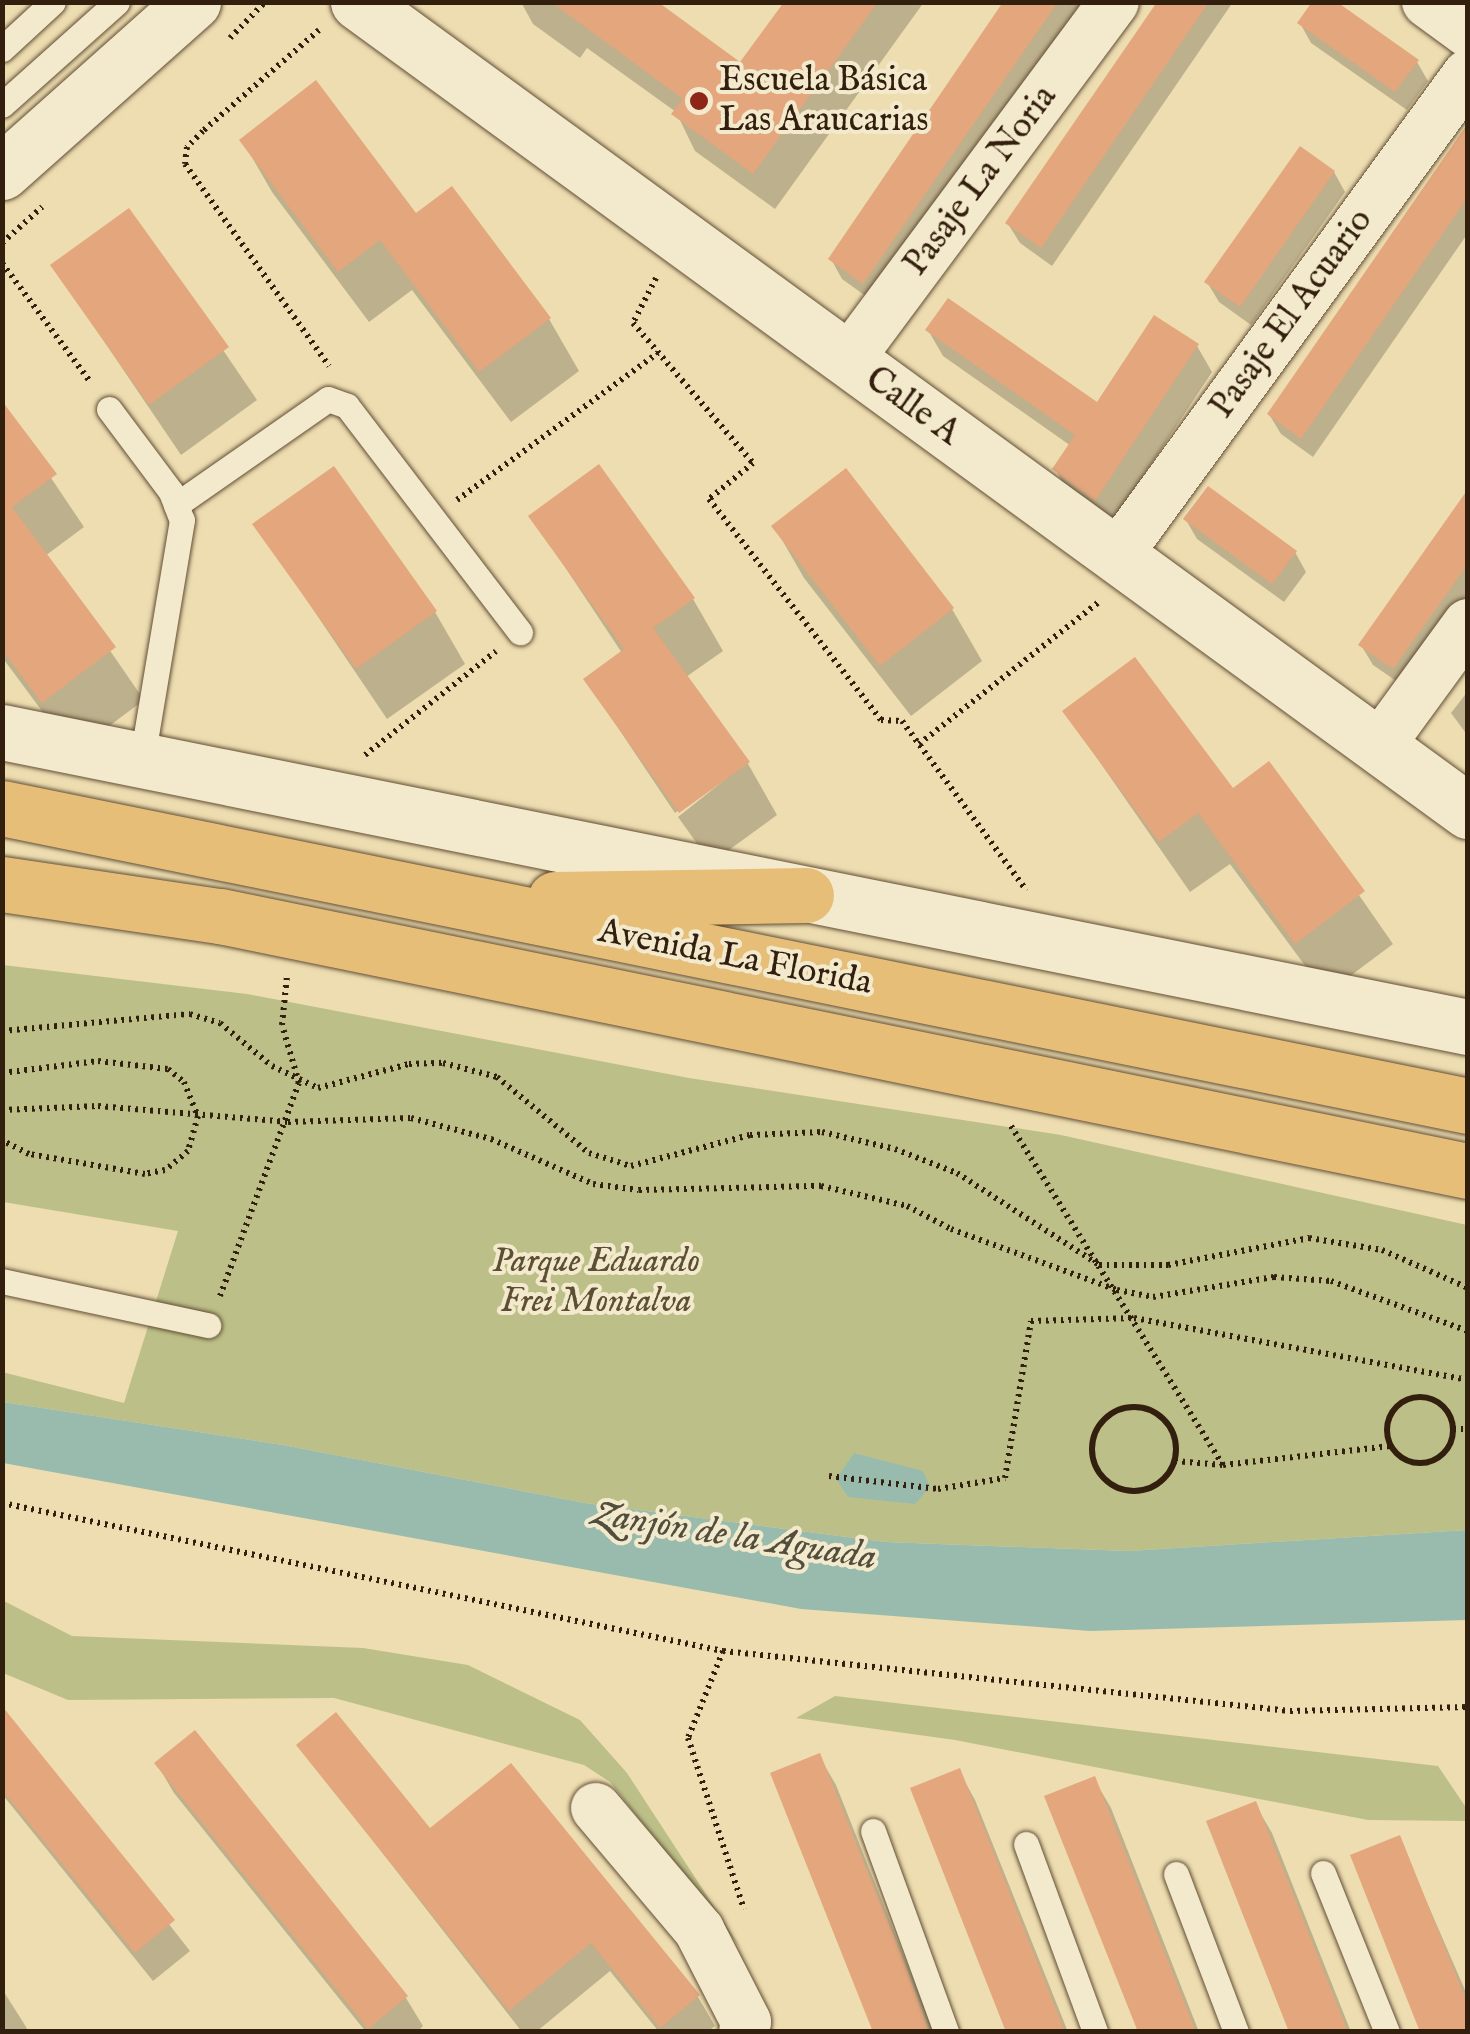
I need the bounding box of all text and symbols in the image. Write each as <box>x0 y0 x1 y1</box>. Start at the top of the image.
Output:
place label: Escuela Básica Las Araucarias <box>719 60 929 142</box>
street label: Pasaje La Noria <box>896 77 1066 285</box>
marker: Escuela Básica Las Araucarias <box>688 90 710 112</box>
street label: Pasaje El Acuario <box>1202 201 1382 427</box>
street label: Calle A <box>857 359 967 455</box>
street label: Avenida La Florida <box>595 911 875 1005</box>
park label: Parque Eduardo Frei Montalva <box>492 1241 700 1323</box>
water label: Zanjón de la Aguada <box>589 1492 879 1582</box>

